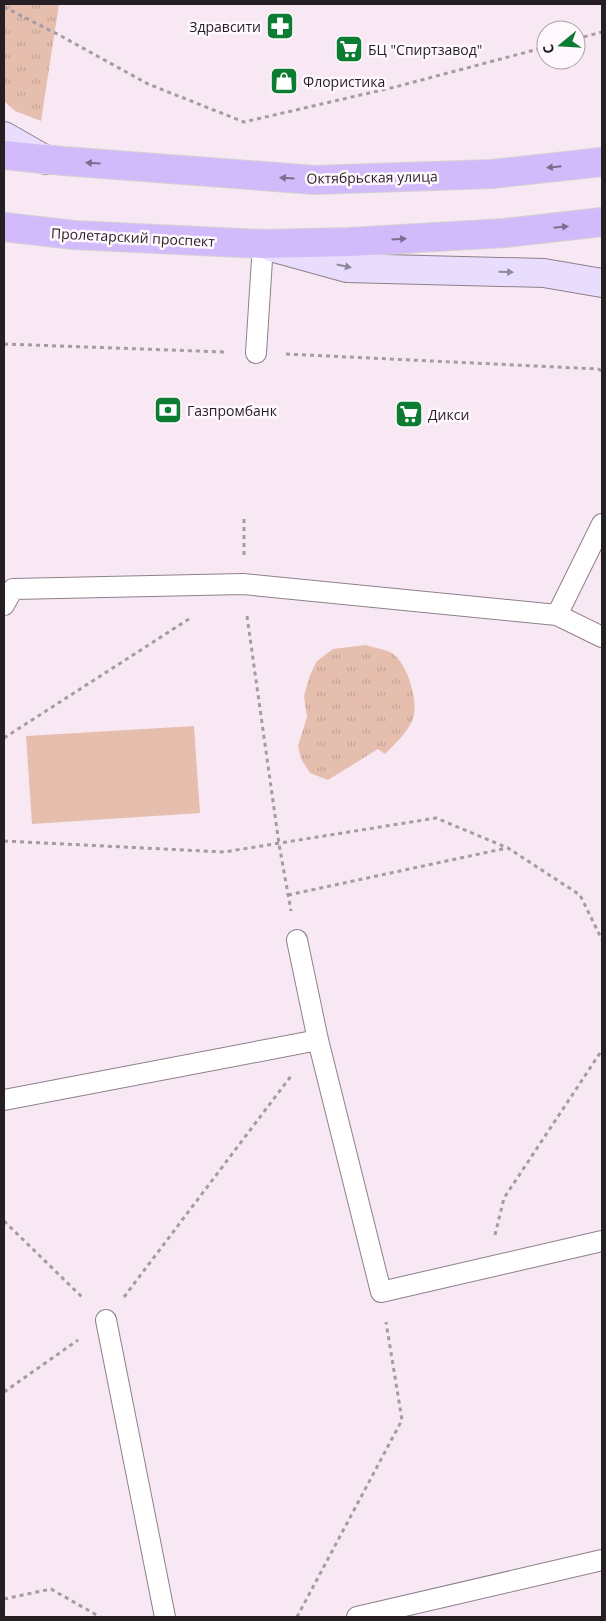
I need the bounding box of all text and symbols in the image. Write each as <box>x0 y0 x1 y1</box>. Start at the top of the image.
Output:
pharmacy icon: Здравсити <box>265 11 295 41</box>
place label: Здравсити <box>189 17 261 36</box>
north arrow <box>536 20 586 70</box>
supermarket icon: БЦ "Спиртзавод" <box>334 34 364 64</box>
place label: БЦ "Спиртзавод" <box>368 40 482 59</box>
text: С <box>538 42 559 56</box>
shop icon: Флористика <box>269 66 299 96</box>
place label: Флористика <box>303 72 385 91</box>
one-way arrow <box>85 159 101 167</box>
one-way arrow <box>545 163 561 171</box>
street label: Октябрьская улица <box>306 166 438 188</box>
one-way arrow <box>279 174 295 182</box>
street label: Пролетарский проспект <box>51 223 216 251</box>
one-way arrow <box>553 223 569 231</box>
one-way arrow <box>391 235 407 243</box>
one-way arrow <box>336 263 352 271</box>
one-way arrow <box>498 268 514 276</box>
bank icon: Газпромбанк <box>153 395 183 425</box>
supermarket icon: Дикси <box>394 399 424 429</box>
place label: Газпромбанк <box>187 401 278 420</box>
place label: Дикси <box>428 405 469 424</box>

